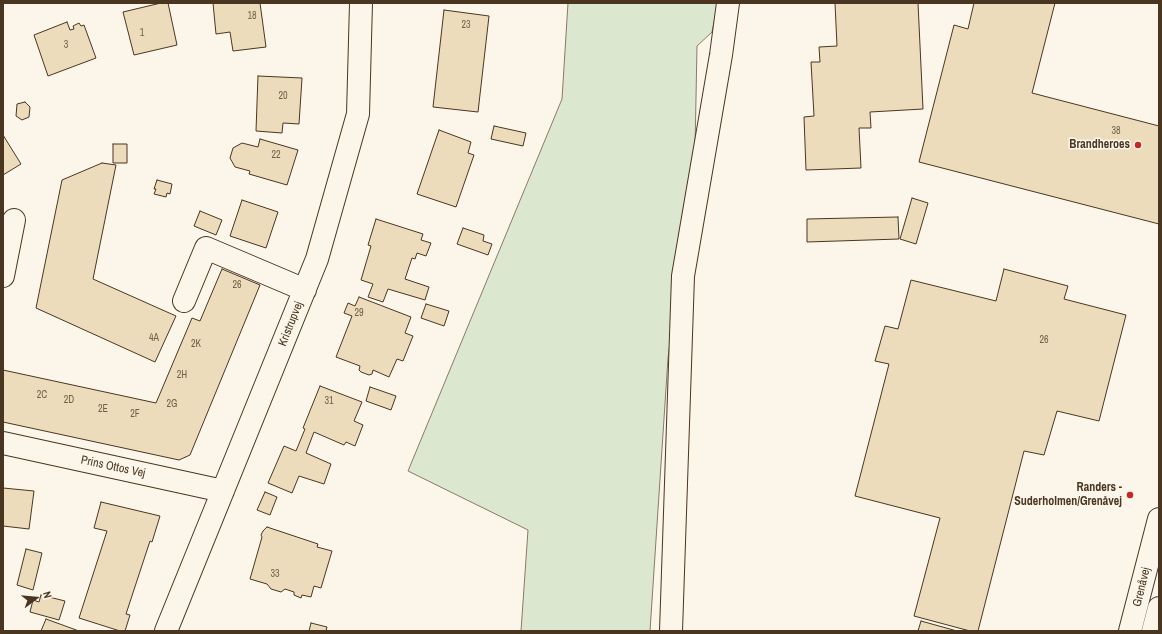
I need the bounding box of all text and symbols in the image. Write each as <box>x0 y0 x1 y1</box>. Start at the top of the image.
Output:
house number: 18 <box>247 10 257 22</box>
house number: 23 <box>461 19 471 31</box>
house number: 1 <box>140 27 144 39</box>
house number: 3 <box>64 39 68 51</box>
house number: 20 <box>278 90 288 102</box>
house number: 38 <box>1111 125 1121 137</box>
place label: Brandheroes <box>1069 138 1130 152</box>
marker: Brandheroes <box>1133 140 1143 150</box>
house number: 22 <box>271 149 281 161</box>
house number: 26 <box>232 279 242 291</box>
street label: Kristrupvej <box>276 300 306 348</box>
house number: 29 <box>354 307 364 319</box>
house number: 4A <box>149 332 159 344</box>
house number: 26 <box>1039 334 1049 346</box>
house number: 2K <box>191 338 201 350</box>
house number: 2H <box>177 369 187 381</box>
house number: 2C <box>37 389 47 401</box>
house number: 2D <box>64 394 74 406</box>
house number: 31 <box>324 395 334 407</box>
house number: 2G <box>167 398 177 410</box>
house number: 2E <box>98 403 108 415</box>
house number: 2F <box>130 408 140 420</box>
street label: Prins Ottos Vej <box>79 453 147 481</box>
place label: Randers - Suderholmen/Grenåvej <box>1014 481 1122 509</box>
marker: Randers - Suderholmen/Grenåvej <box>1125 490 1135 500</box>
street label: Grenåvej <box>1130 566 1154 608</box>
house number: 33 <box>270 568 280 580</box>
north arrow <box>16 578 56 618</box>
text: N <box>40 590 55 600</box>

